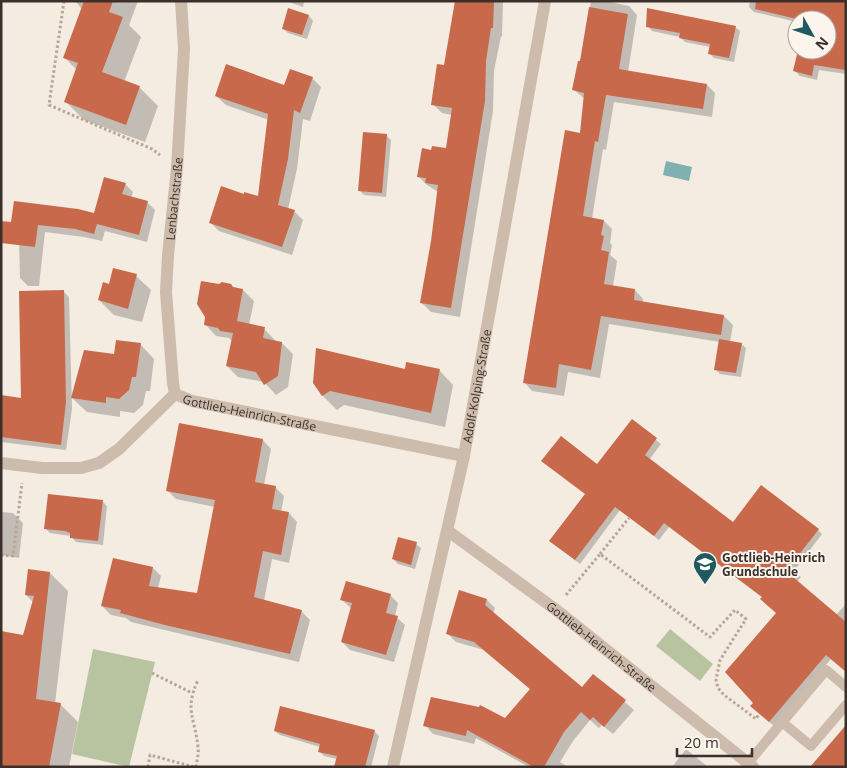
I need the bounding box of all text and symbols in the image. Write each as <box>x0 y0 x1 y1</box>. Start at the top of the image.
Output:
north arrow <box>787 10 837 60</box>
text: N <box>811 33 833 54</box>
street label: Lenbachstraße <box>161 157 186 241</box>
street label: Adolf-Kolping-Straße <box>458 327 495 444</box>
street label: Gottlieb-Heinrich-Straße <box>180 390 318 435</box>
place label: Gottlieb-Heinrich Grundschule <box>722 549 825 580</box>
school or university icon: Gottlieb-Heinrich Grundschule <box>692 551 718 585</box>
street label: Gottlieb-Heinrich-Straße <box>543 597 660 695</box>
scale bar <box>677 726 752 758</box>
text: 20 m <box>684 732 719 752</box>

